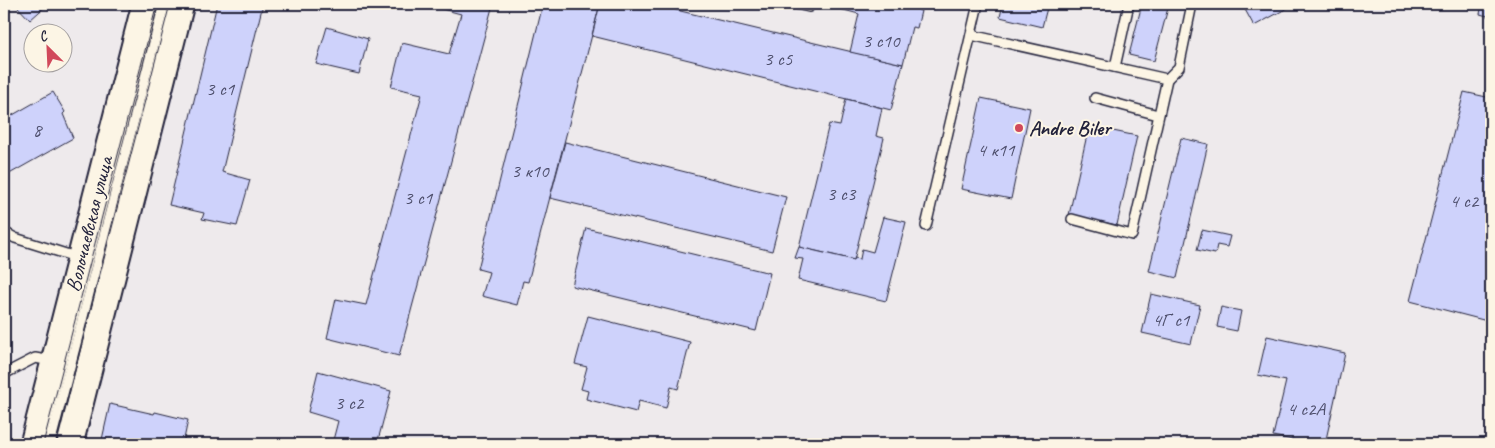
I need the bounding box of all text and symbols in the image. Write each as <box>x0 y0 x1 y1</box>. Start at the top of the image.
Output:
north arrow <box>22 22 72 72</box>
text: С <box>36 27 51 46</box>
house number: 3 с10 <box>863 29 901 53</box>
house number: 3 с5 <box>764 47 794 71</box>
house number: 3 с1 <box>206 77 236 101</box>
place label: Andre Biler <box>1029 115 1113 141</box>
house number: 8 <box>33 118 44 142</box>
marker: Andre Biler <box>1013 122 1025 134</box>
house number: 4 к11 <box>977 138 1016 162</box>
street label: Волочаевская улица <box>60 151 119 294</box>
house number: 3 к10 <box>511 159 550 183</box>
house number: 3 с3 <box>827 182 857 206</box>
house number: 3 с1 <box>404 186 434 210</box>
house number: 4 с2 <box>1450 189 1480 213</box>
house number: 4Г с1 <box>1152 308 1191 332</box>
house number: 3 с2 <box>335 391 365 415</box>
house number: 4 с2А <box>1287 397 1326 421</box>

